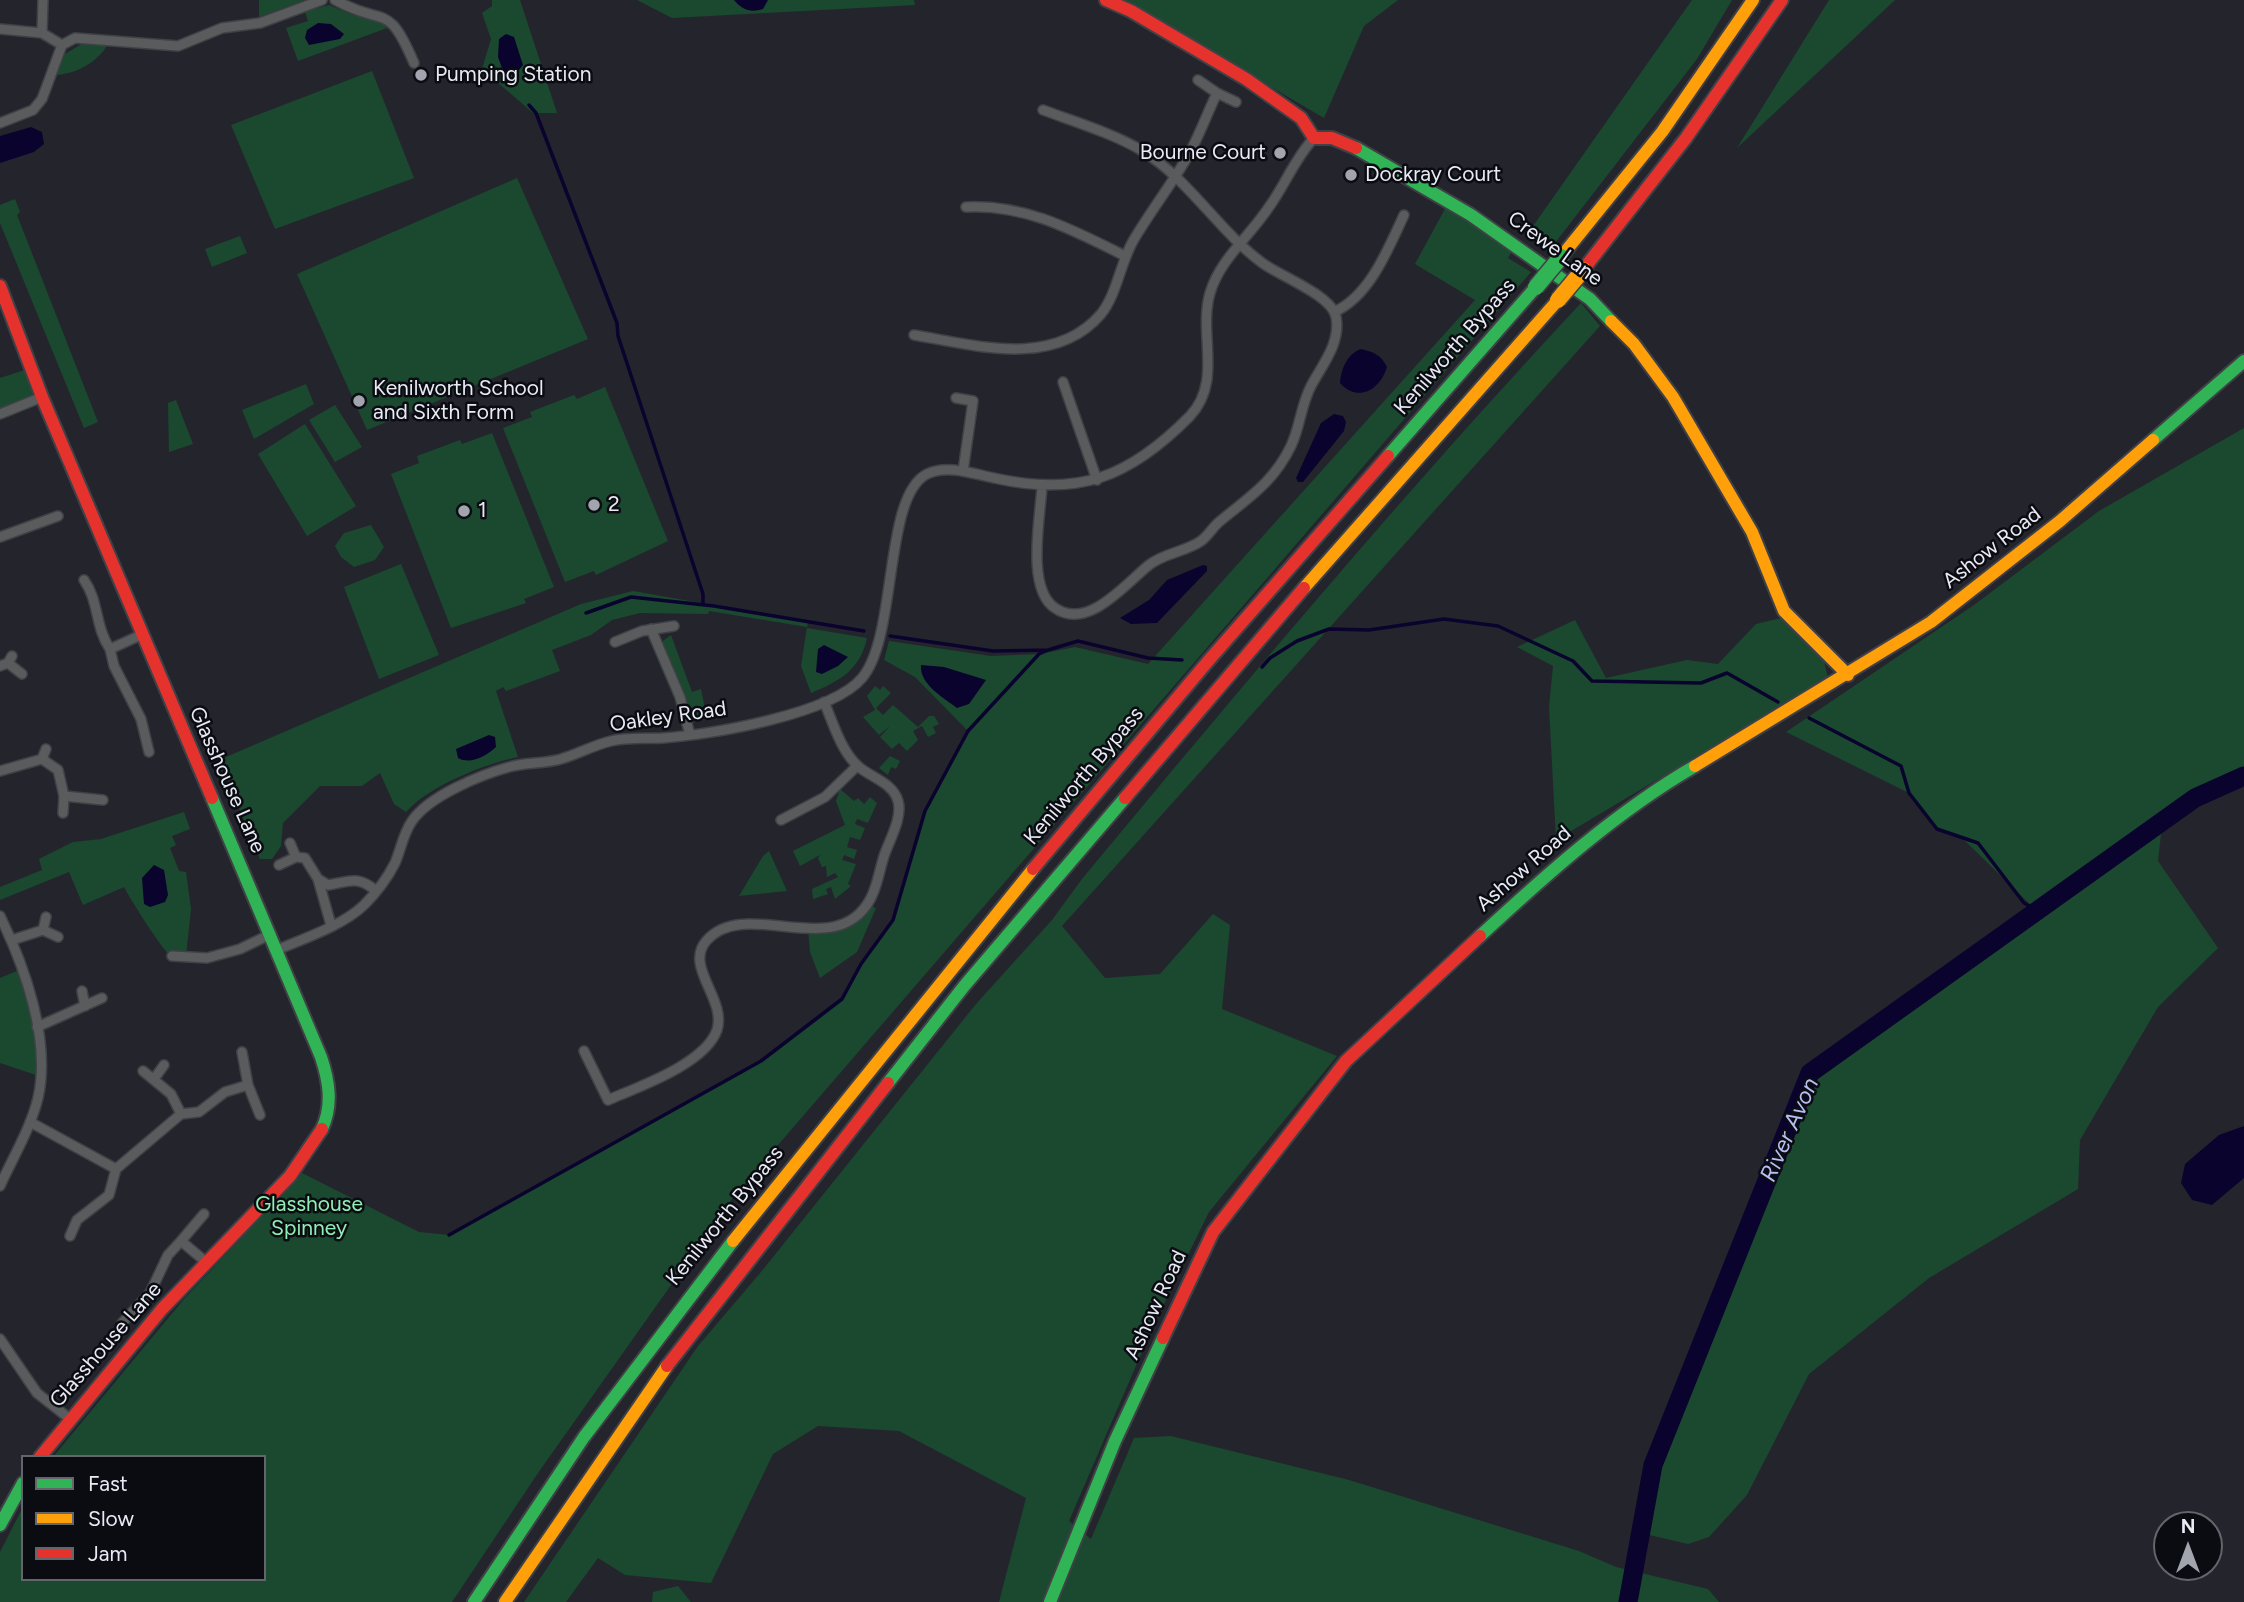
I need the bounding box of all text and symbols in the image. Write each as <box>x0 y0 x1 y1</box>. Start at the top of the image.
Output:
place label: Pumping Station <box>435 62 591 88</box>
marker: Pumping Station <box>413 67 429 83</box>
place label: Bourne Court <box>1140 140 1266 166</box>
marker: Bourne Court <box>1272 145 1288 161</box>
place label: Dockray Court <box>1365 162 1501 188</box>
marker: Dockray Court <box>1343 167 1359 183</box>
street label: Crewe Lane <box>1503 206 1607 292</box>
street label: Kenilworth Bypass <box>1389 274 1521 420</box>
place label: Kenilworth School and Sixth Form <box>373 376 544 426</box>
marker: Kenilworth School and Sixth Form <box>351 393 367 409</box>
place label: 2 <box>608 492 620 518</box>
marker: 2 <box>586 497 602 513</box>
place label: 1 <box>478 498 487 524</box>
street label: Ashow Road <box>1938 502 2046 594</box>
marker: 1 <box>456 503 472 519</box>
street label: Oakley Road <box>608 696 728 738</box>
street label: Kenilworth Bypass <box>1019 702 1149 850</box>
street label: Glasshouse Lane <box>183 703 271 857</box>
street label: Ashow Road <box>1471 821 1577 917</box>
water label: River Avon <box>1755 1074 1825 1186</box>
street label: Kenilworth Bypass <box>661 1141 789 1291</box>
park label: Glasshouse Spinney <box>255 1192 363 1242</box>
street label: Ashow Road <box>1120 1246 1192 1364</box>
street label: Glasshouse Lane <box>45 1277 167 1413</box>
legend <box>21 1455 266 1581</box>
text: Fast <box>88 1471 128 1496</box>
text: Slow <box>88 1506 134 1531</box>
north arrow <box>2153 1511 2223 1581</box>
text: N <box>2181 1515 2195 1538</box>
text: Jam <box>88 1541 127 1566</box>

